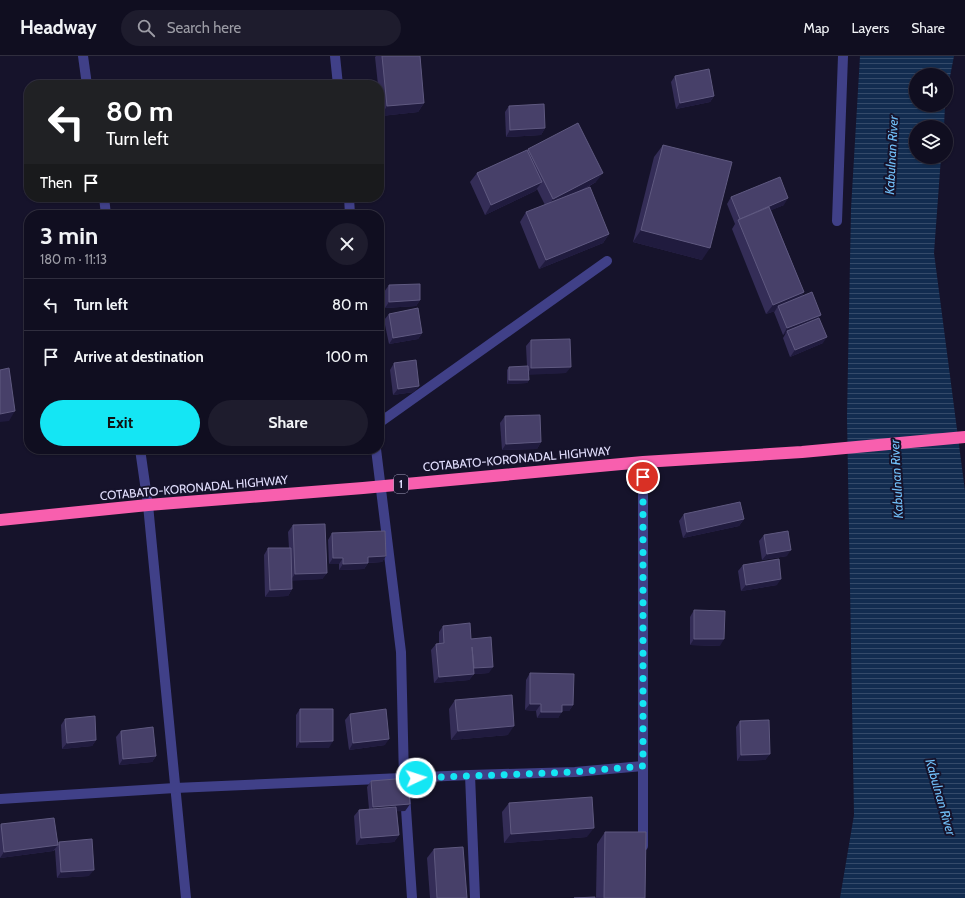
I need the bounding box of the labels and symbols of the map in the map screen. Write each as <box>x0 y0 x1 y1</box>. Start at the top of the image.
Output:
water label: Kabulnan River <box>881 114 901 195</box>
water label: Kabulnan River <box>886 438 906 519</box>
street label: COTABATO-KORONADAL HIGHWAY <box>422 443 612 474</box>
pin <box>626 460 660 494</box>
street label: COTABATO-KORONADAL HIGHWAY <box>99 472 289 503</box>
road number: 1 <box>394 475 408 493</box>
position arrow <box>395 757 437 799</box>
water label: Kabulnan River <box>922 757 960 838</box>

